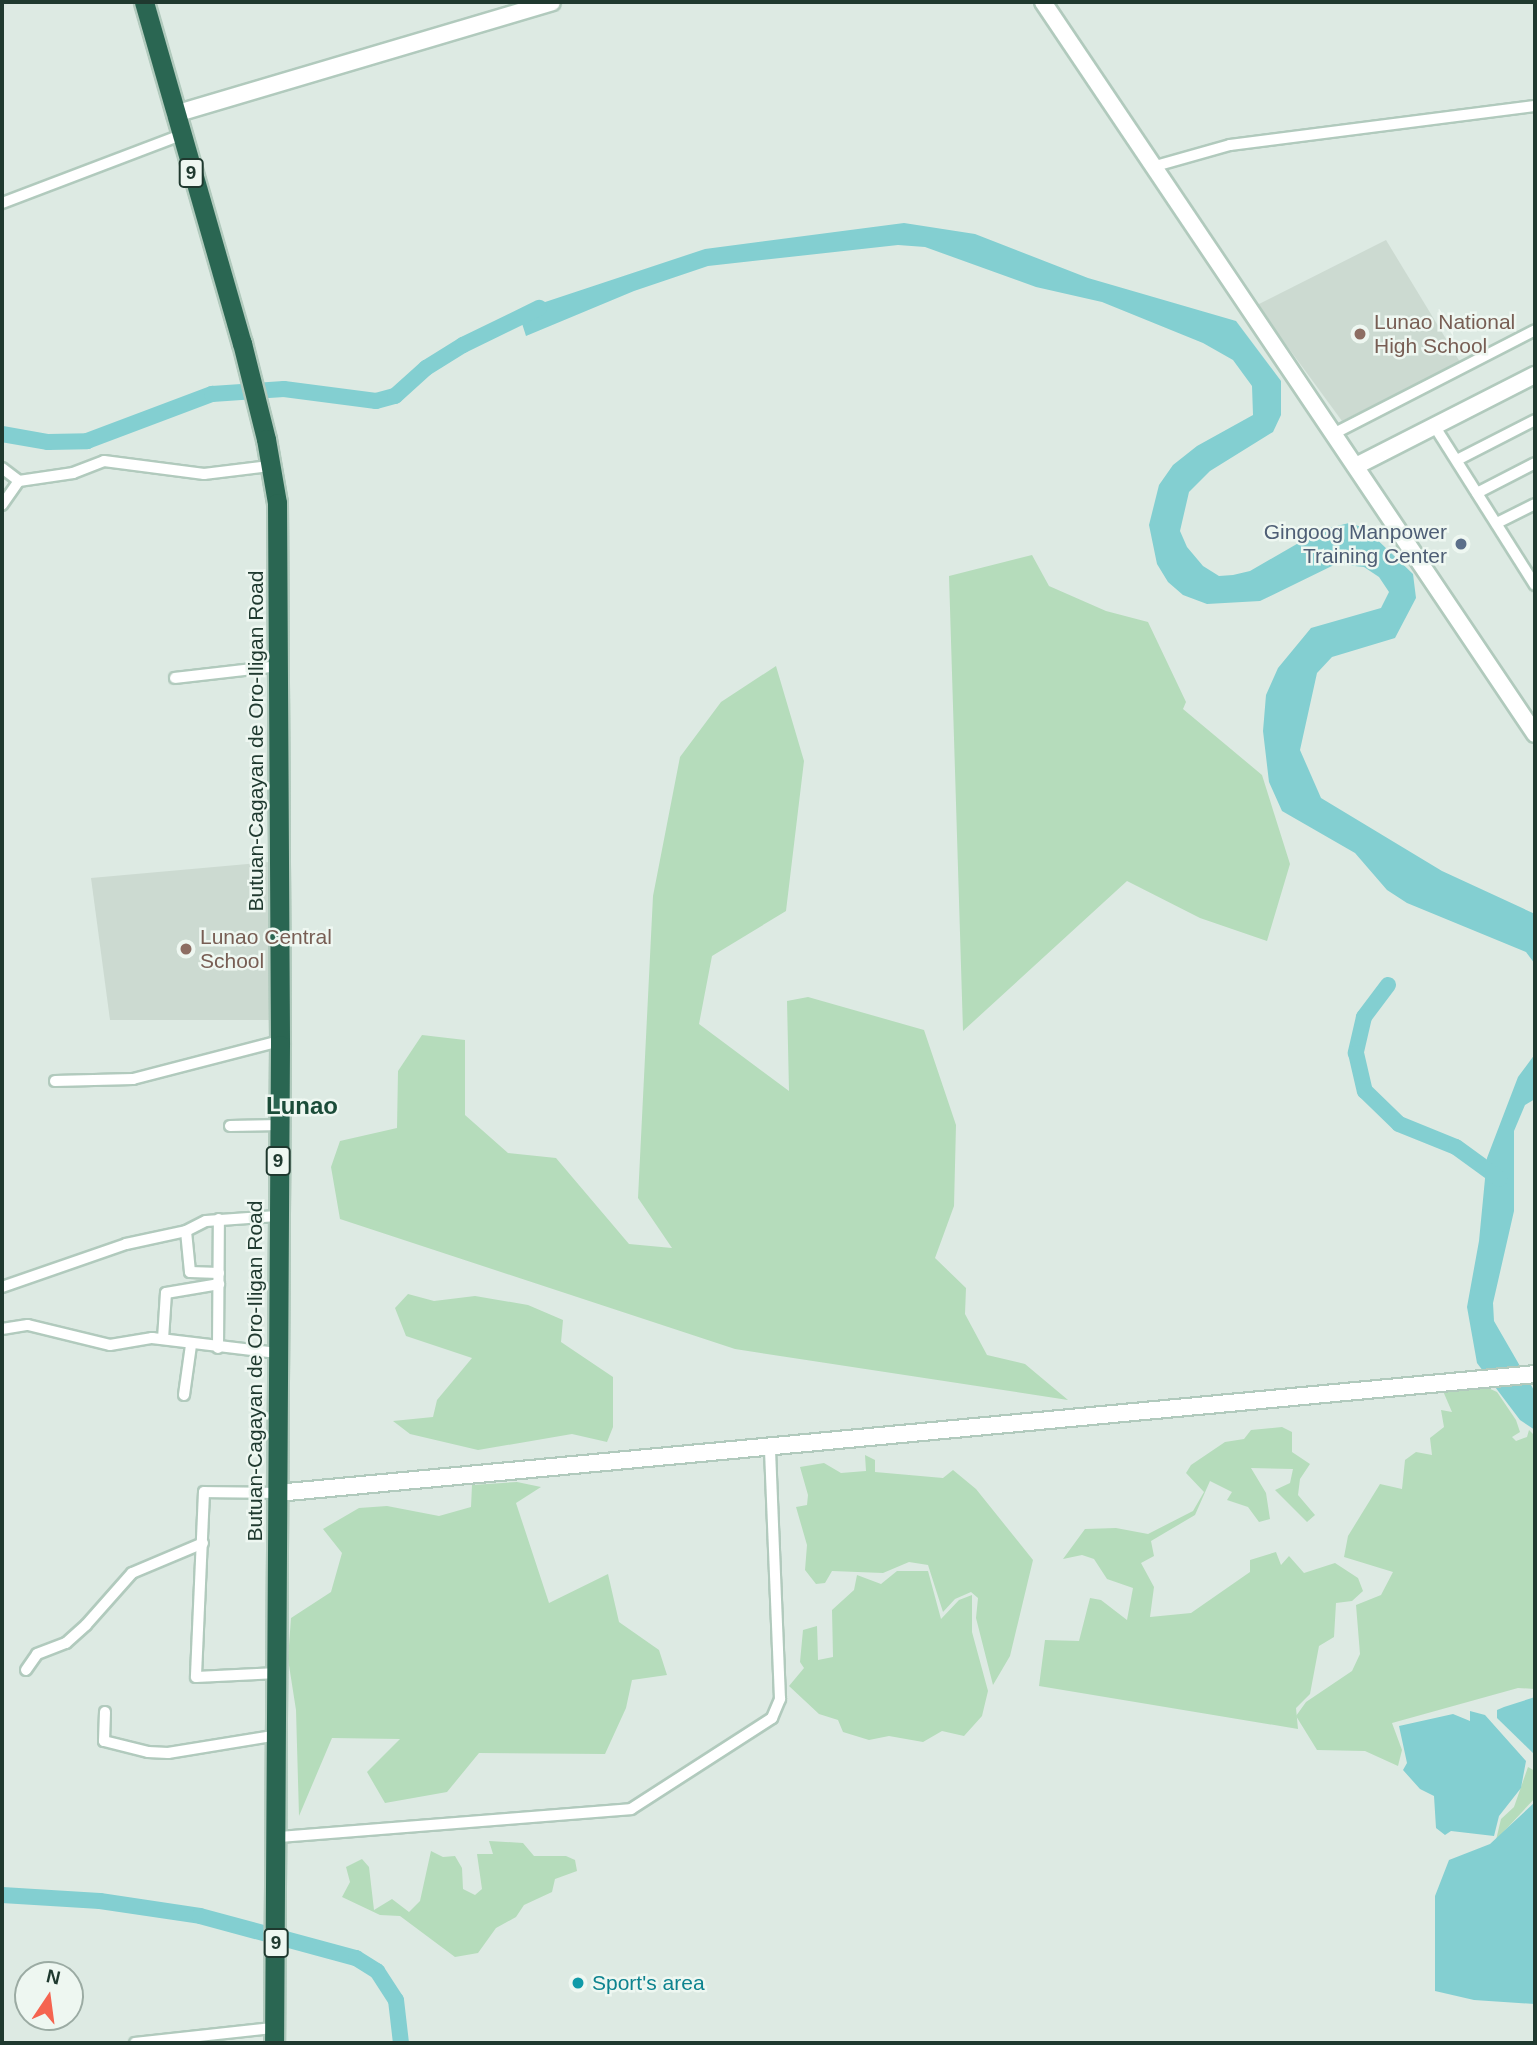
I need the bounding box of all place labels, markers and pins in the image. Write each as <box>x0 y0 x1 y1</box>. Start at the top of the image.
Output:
place label: Lunao National High School <box>1374 309 1515 359</box>
marker: Lunao National High School <box>1352 326 1368 342</box>
place label: Gingoog Manpower Training Center <box>1264 519 1447 569</box>
marker: Gingoog Manpower Training Center <box>1453 536 1469 552</box>
place label: Lunao Central School <box>200 924 332 974</box>
marker: Lunao Central School <box>178 941 194 957</box>
place label: Sport's area <box>592 1970 705 1996</box>
marker: Sport's area <box>570 1975 586 1991</box>

